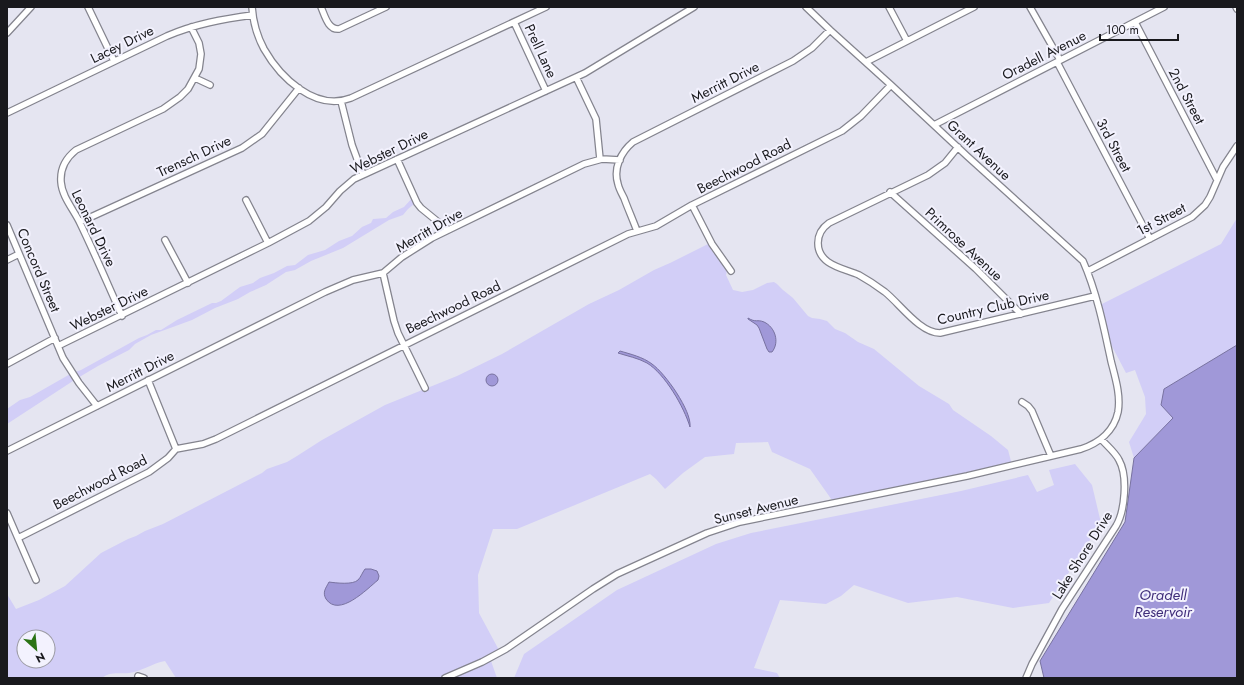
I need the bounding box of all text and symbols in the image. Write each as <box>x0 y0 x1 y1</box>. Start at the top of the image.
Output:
scale bar <box>1100 16 1178 42</box>
street label: Lacey Drive <box>87 20 157 68</box>
street label: Prell Lane <box>520 21 562 81</box>
text: 100 m <box>1106 21 1139 39</box>
street label: Oradell Avenue <box>998 25 1090 85</box>
street label: Merritt Drive <box>688 56 762 108</box>
street label: 2nd Street <box>1164 64 1210 128</box>
street label: Grant Avenue <box>943 115 1015 185</box>
street label: 3rd Street <box>1092 115 1137 176</box>
street label: Webster Drive <box>347 124 431 178</box>
street label: Trensch Drive <box>154 130 234 182</box>
street label: Beechwood Road <box>693 134 795 198</box>
street label: Leonard Drive <box>67 186 121 270</box>
street label: 1st Street <box>1133 197 1190 240</box>
street label: Merritt Drive <box>392 203 466 257</box>
street label: Primrose Avenue <box>921 203 1007 285</box>
street label: Concord Street <box>12 225 66 316</box>
street label: Beechwood Road <box>402 275 504 339</box>
street label: Webster Drive <box>67 281 151 335</box>
street label: Country Club Drive <box>935 284 1051 330</box>
street label: Merritt Drive <box>103 345 177 397</box>
street label: Beechwood Road <box>49 450 151 514</box>
street label: Sunset Avenue <box>712 489 800 529</box>
street label: Lake Shore Drive <box>1047 507 1117 603</box>
water label: Oradell Reservoir <box>1134 584 1193 623</box>
north arrow <box>16 629 56 669</box>
text: N <box>33 649 48 667</box>

